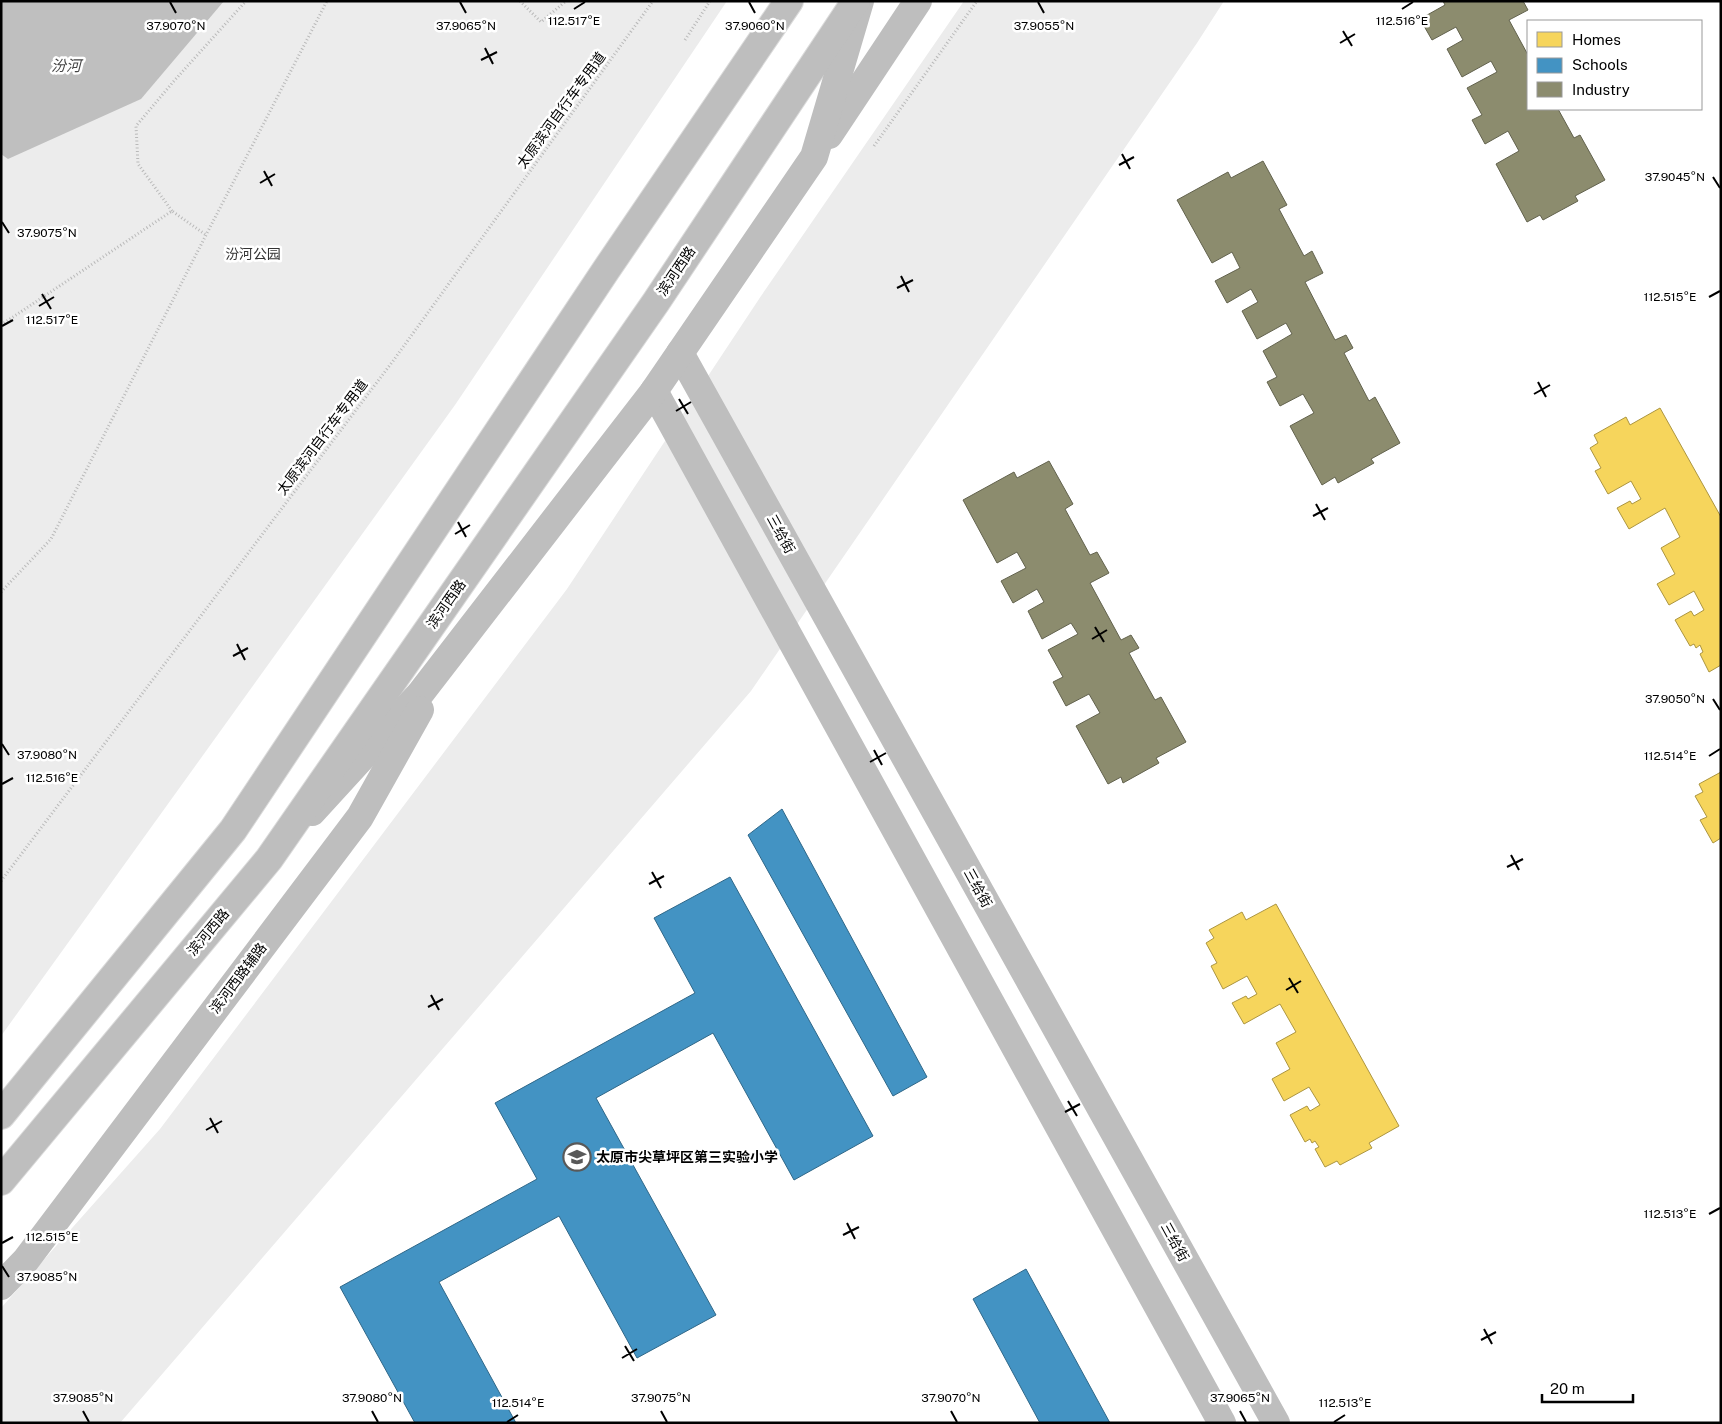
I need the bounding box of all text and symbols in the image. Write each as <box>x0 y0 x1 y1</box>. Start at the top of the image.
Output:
text: 112.517°E <box>548 14 600 28</box>
text: 112.516°E <box>1376 14 1428 28</box>
text: 37.9070°N <box>146 19 206 33</box>
text: 37.9065°N <box>436 19 496 33</box>
text: 37.9060°N <box>725 19 785 33</box>
text: 37.9055°N <box>1014 19 1074 33</box>
legend <box>1527 20 1702 110</box>
text: Homes <box>1572 31 1621 48</box>
street label: 太原滨河自行车专用道 <box>513 49 609 171</box>
text: Schools <box>1572 56 1628 73</box>
water label: 汾河 <box>51 57 84 74</box>
text: Industry <box>1572 81 1630 98</box>
text: 37.9045°N <box>1645 170 1705 184</box>
text: 37.9075°N <box>17 226 77 240</box>
street label: 滨河西路 <box>654 243 698 299</box>
park label: 汾河公园 <box>225 246 281 262</box>
text: 112.515°E <box>1644 290 1696 304</box>
text: 112.517°E <box>26 313 78 327</box>
street label: 太原滨河自行车专用道 <box>273 376 371 498</box>
street label: 三给街 <box>764 512 798 556</box>
street label: 滨河西路 <box>423 576 469 632</box>
text: 37.9050°N <box>1645 692 1705 706</box>
text: 37.9080°N <box>17 748 77 762</box>
text: 112.514°E <box>1644 749 1696 763</box>
text: 112.516°E <box>26 771 78 785</box>
street label: 三给街 <box>961 866 995 910</box>
street label: 滨河西路 <box>184 905 232 959</box>
street label: 滨河西路辅路 <box>206 940 270 1016</box>
school or university icon: 太原市尖草坪区第三实验小学 <box>562 1142 592 1172</box>
place label: 太原市尖草坪区第三实验小学 <box>596 1149 778 1165</box>
text: 112.513°E <box>1644 1207 1696 1221</box>
street label: 三给街 <box>1158 1220 1192 1264</box>
text: 112.515°E <box>26 1230 78 1244</box>
text: 37.9085°N <box>17 1270 77 1284</box>
scale bar <box>1542 1372 1633 1404</box>
text: 20 m <box>1550 1380 1585 1397</box>
text: 37.9085°N <box>53 1391 113 1405</box>
text: 37.9080°N <box>342 1391 402 1405</box>
text: 37.9075°N <box>631 1391 691 1405</box>
text: 37.9070°N <box>921 1391 981 1405</box>
text: 37.9065°N <box>1210 1391 1270 1405</box>
text: 112.514°E <box>492 1396 544 1410</box>
text: 112.513°E <box>1319 1396 1371 1410</box>

